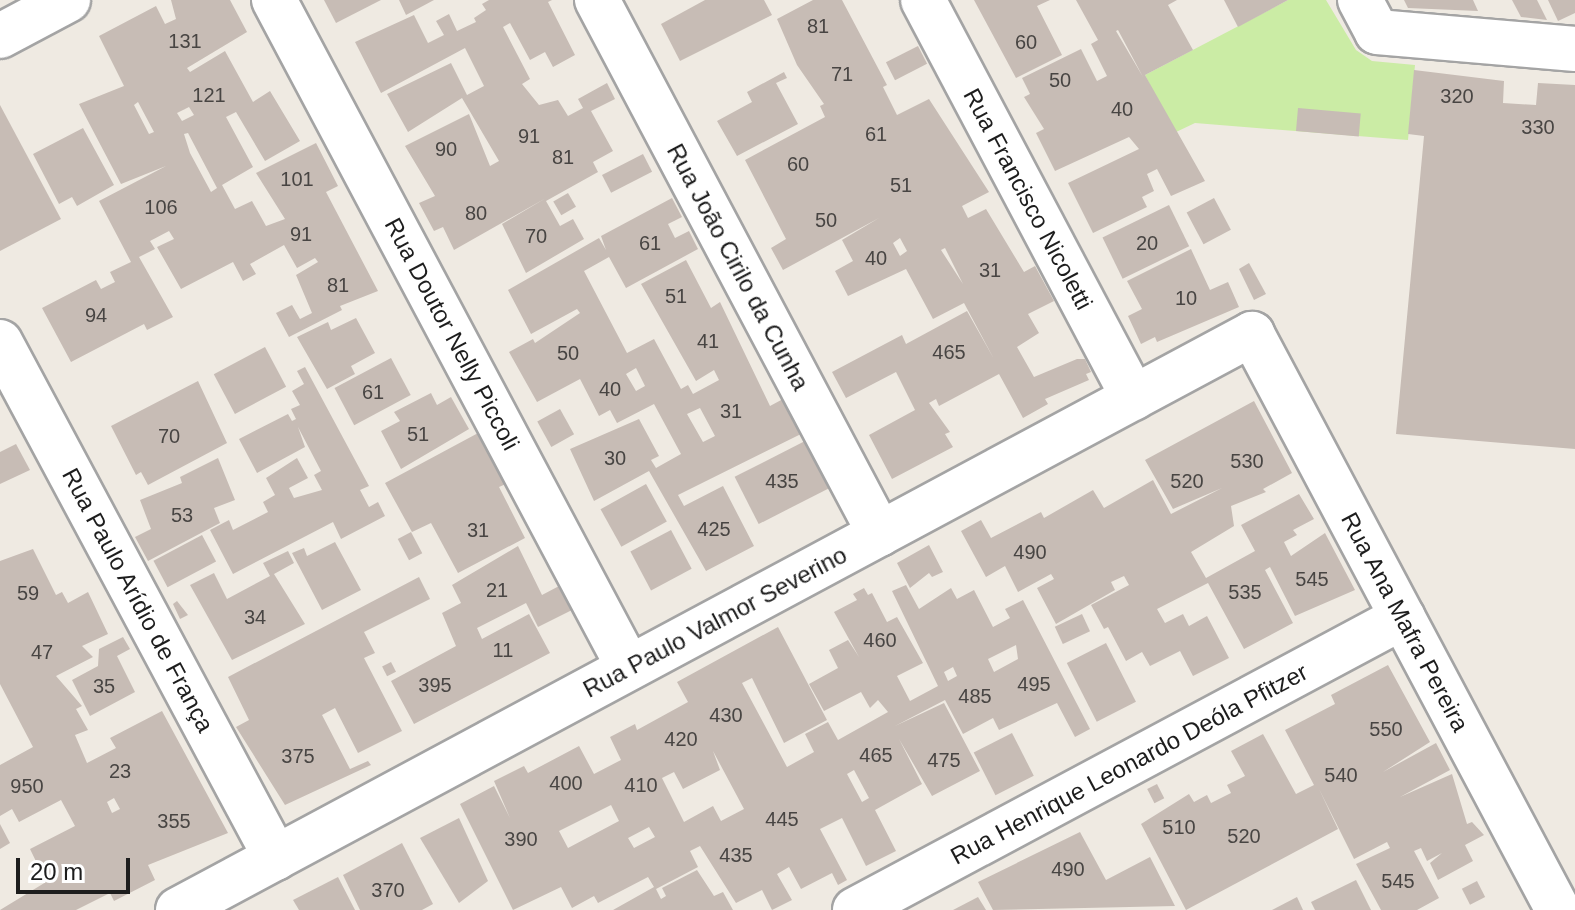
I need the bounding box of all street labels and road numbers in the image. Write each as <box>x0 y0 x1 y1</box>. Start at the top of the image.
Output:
street label: Rua Francisco Nicoletti <box>957 83 1099 315</box>
street label: Rua João Cirilo da Cunha <box>661 139 815 395</box>
street label: Rua Doutor Nelly Piccoli <box>379 213 525 455</box>
street label: Rua Paulo Arídio de França <box>56 462 220 738</box>
street label: Rua Ana Mafra Pereira <box>1335 507 1475 737</box>
street label: Rua Paulo Valmor Severino <box>578 540 852 704</box>
street label: Rua Henrique Leonardo Deóla Pfitzer <box>946 657 1312 871</box>

